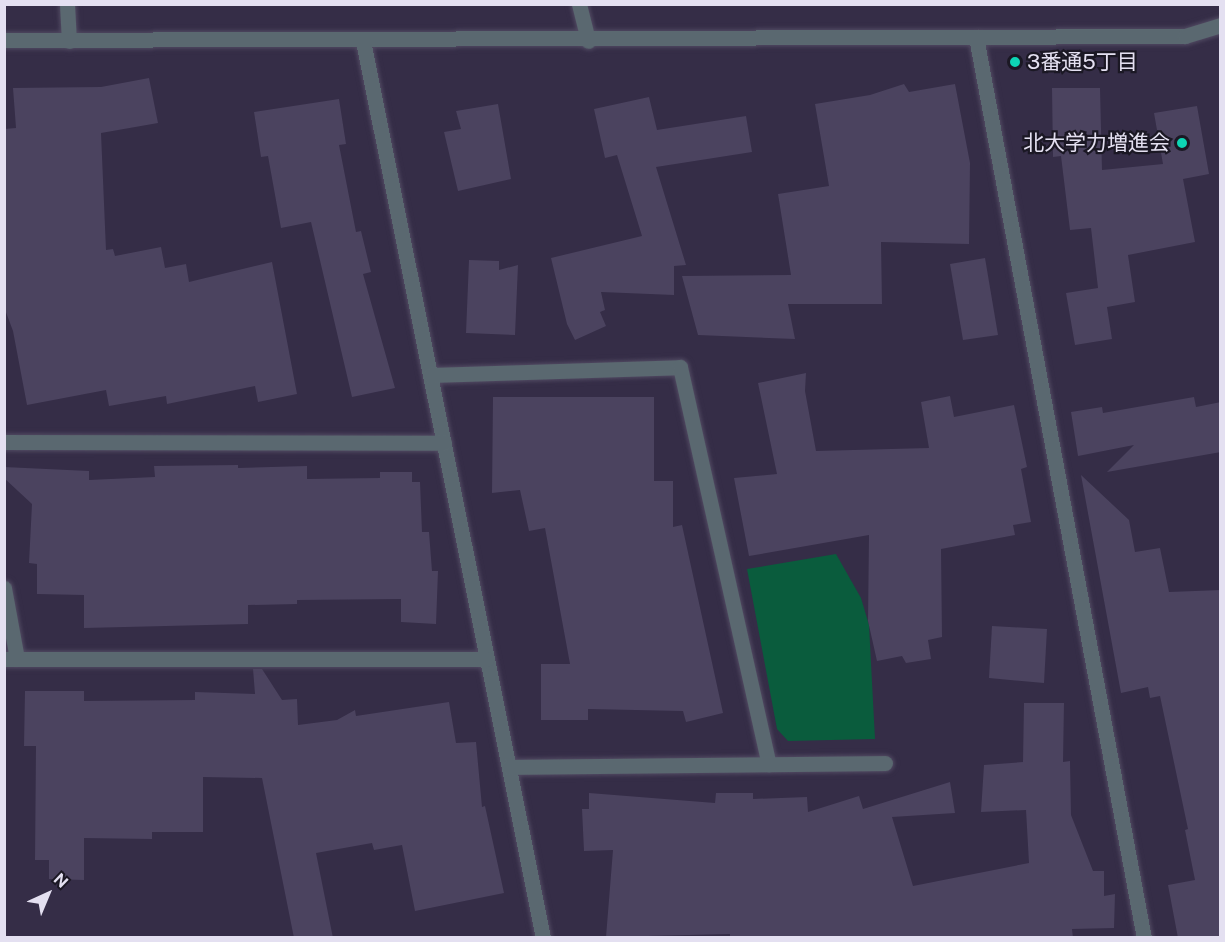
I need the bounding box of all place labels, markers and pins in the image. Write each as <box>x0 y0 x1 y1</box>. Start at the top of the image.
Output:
place label: 3番通5丁目 <box>1027 49 1138 75</box>
marker: 3番通5丁目 <box>1008 55 1022 69</box>
place label: 北大学力増進会 <box>1023 130 1170 156</box>
marker: 北大学力増進会 <box>1175 136 1189 150</box>

